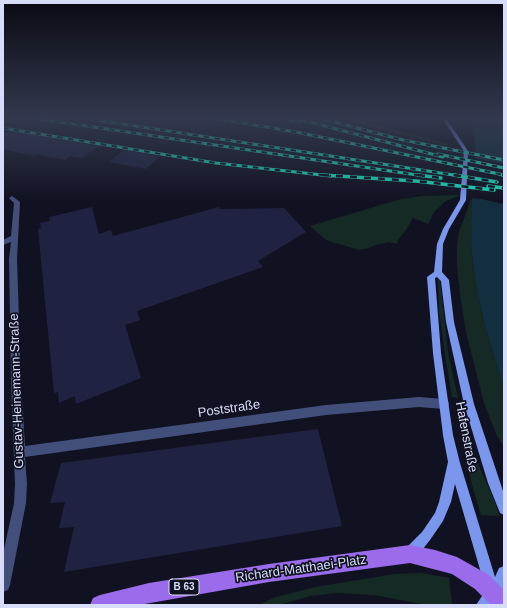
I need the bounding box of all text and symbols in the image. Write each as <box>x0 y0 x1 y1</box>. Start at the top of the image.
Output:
street label: Gustav-Heinemann-Straße <box>6 313 28 469</box>
street label: Poststraße <box>197 397 261 421</box>
street label: Hafenstraße <box>452 400 480 474</box>
street label: Richard-Matthaei-Platz <box>234 552 368 586</box>
road number: B 63 <box>169 579 199 595</box>

